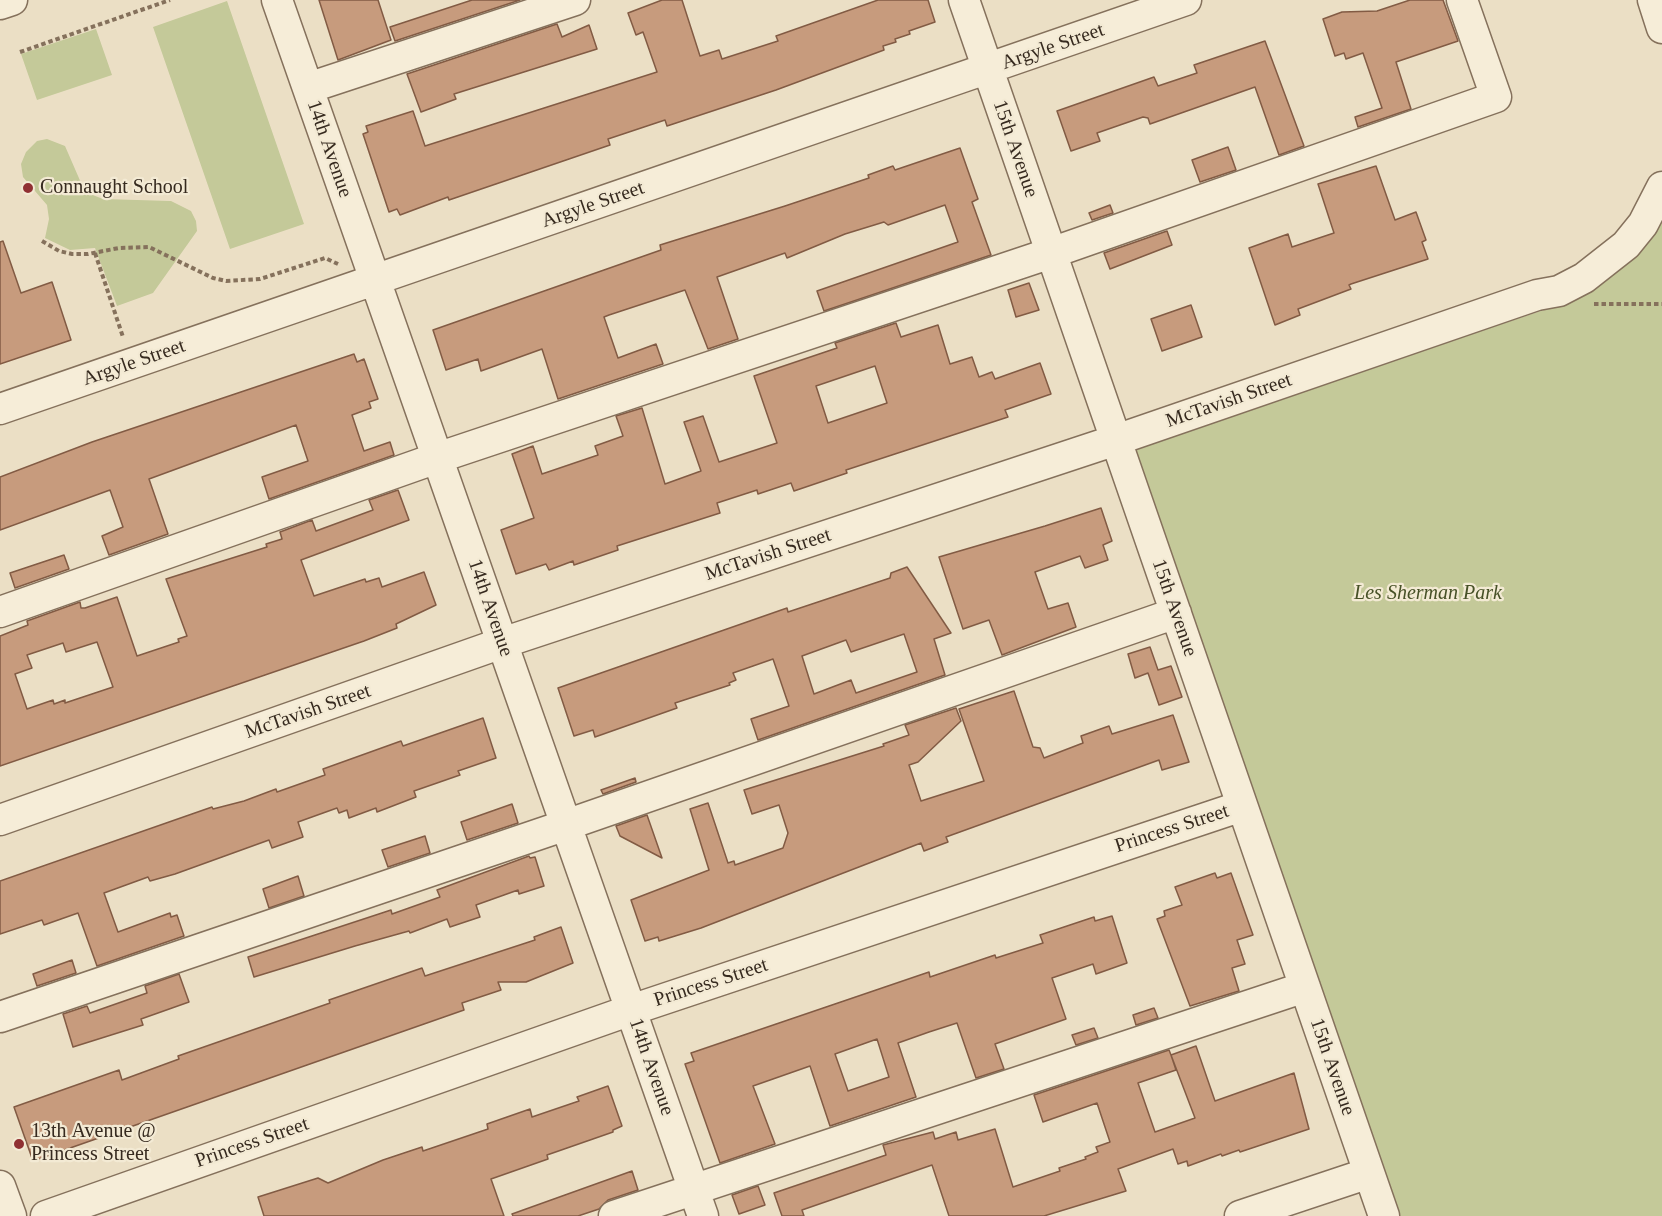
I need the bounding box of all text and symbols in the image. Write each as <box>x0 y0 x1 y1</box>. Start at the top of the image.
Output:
street label: Argyle Street <box>999 18 1107 76</box>
street label: 14th Avenue <box>301 97 357 201</box>
street label: 15th Avenue <box>987 97 1043 201</box>
place label: Connaught School <box>40 176 188 200</box>
street label: Argyle Street <box>539 176 647 234</box>
marker: Connaught School <box>21 181 35 195</box>
street label: Argyle Street <box>80 334 188 392</box>
street label: McTavish Street <box>1163 368 1295 434</box>
street label: McTavish Street <box>702 523 834 587</box>
street label: 14th Avenue <box>462 556 518 660</box>
street label: 15th Avenue <box>1146 556 1202 660</box>
park label: Les Sherman Park <box>1354 582 1502 606</box>
street label: McTavish Street <box>242 679 374 745</box>
street label: Princess Street <box>1112 799 1232 859</box>
street label: Princess Street <box>651 953 771 1013</box>
street label: 14th Avenue <box>623 1015 679 1119</box>
street label: 15th Avenue <box>1304 1015 1360 1119</box>
street label: Princess Street <box>192 1112 312 1174</box>
place label: 13th Avenue @ Princess Street <box>31 1120 156 1167</box>
marker: 13th Avenue @ Princess Street <box>12 1137 26 1151</box>

